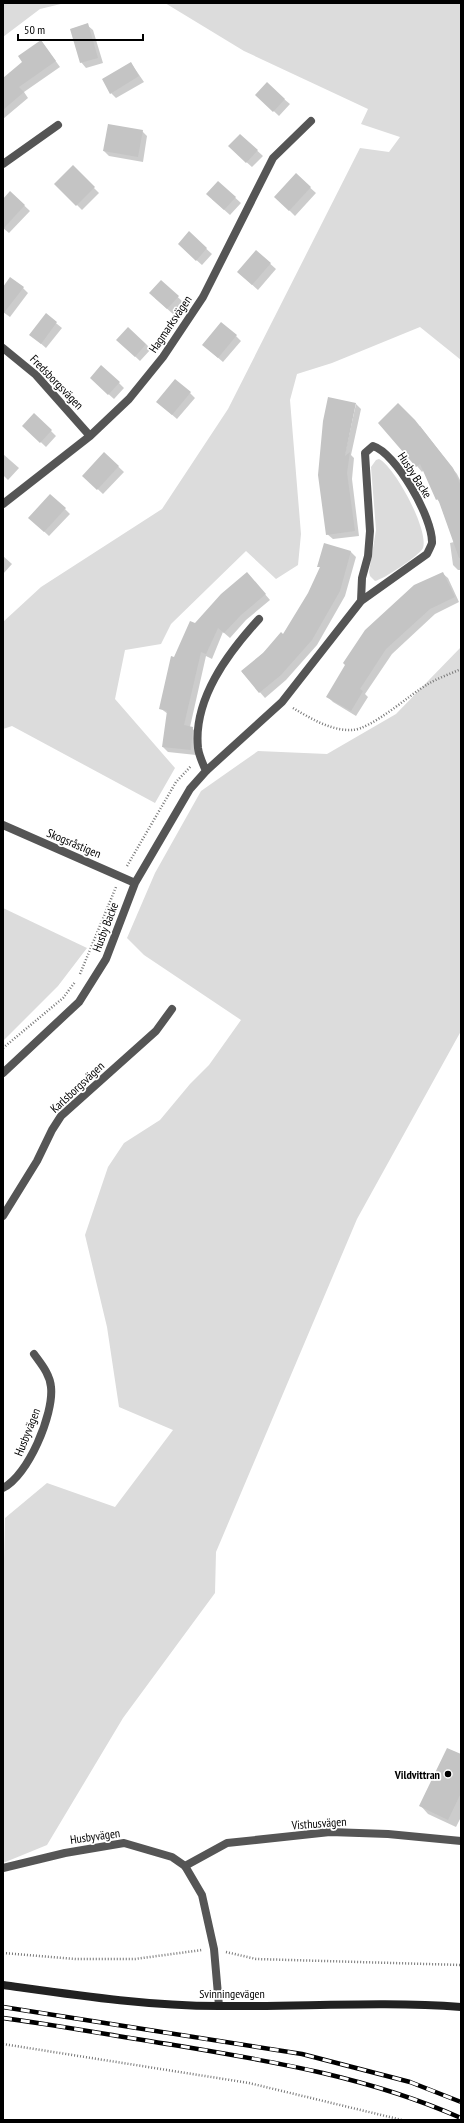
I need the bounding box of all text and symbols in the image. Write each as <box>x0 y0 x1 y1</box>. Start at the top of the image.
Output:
scale bar <box>18 16 143 42</box>
text: 50 m <box>24 22 45 37</box>
street label: Hagmarksvägen <box>145 292 195 356</box>
street label: Fredsborgsvägen <box>27 352 87 412</box>
street label: Husby Backe <box>395 449 435 501</box>
street label: Skogsråstigen <box>45 825 103 861</box>
street label: Husby Backe <box>89 900 121 954</box>
street label: Karlsborgsvägen <box>47 1058 107 1116</box>
street label: Husbyvägen <box>11 1406 43 1458</box>
place label: Vildvittran <box>394 1767 440 1782</box>
marker: Vildvittran <box>443 1769 453 1779</box>
street label: Visthusvägen <box>290 1814 347 1832</box>
street label: Husbyvägen <box>69 1825 121 1847</box>
street label: Svinningevägen <box>199 1986 265 2001</box>

